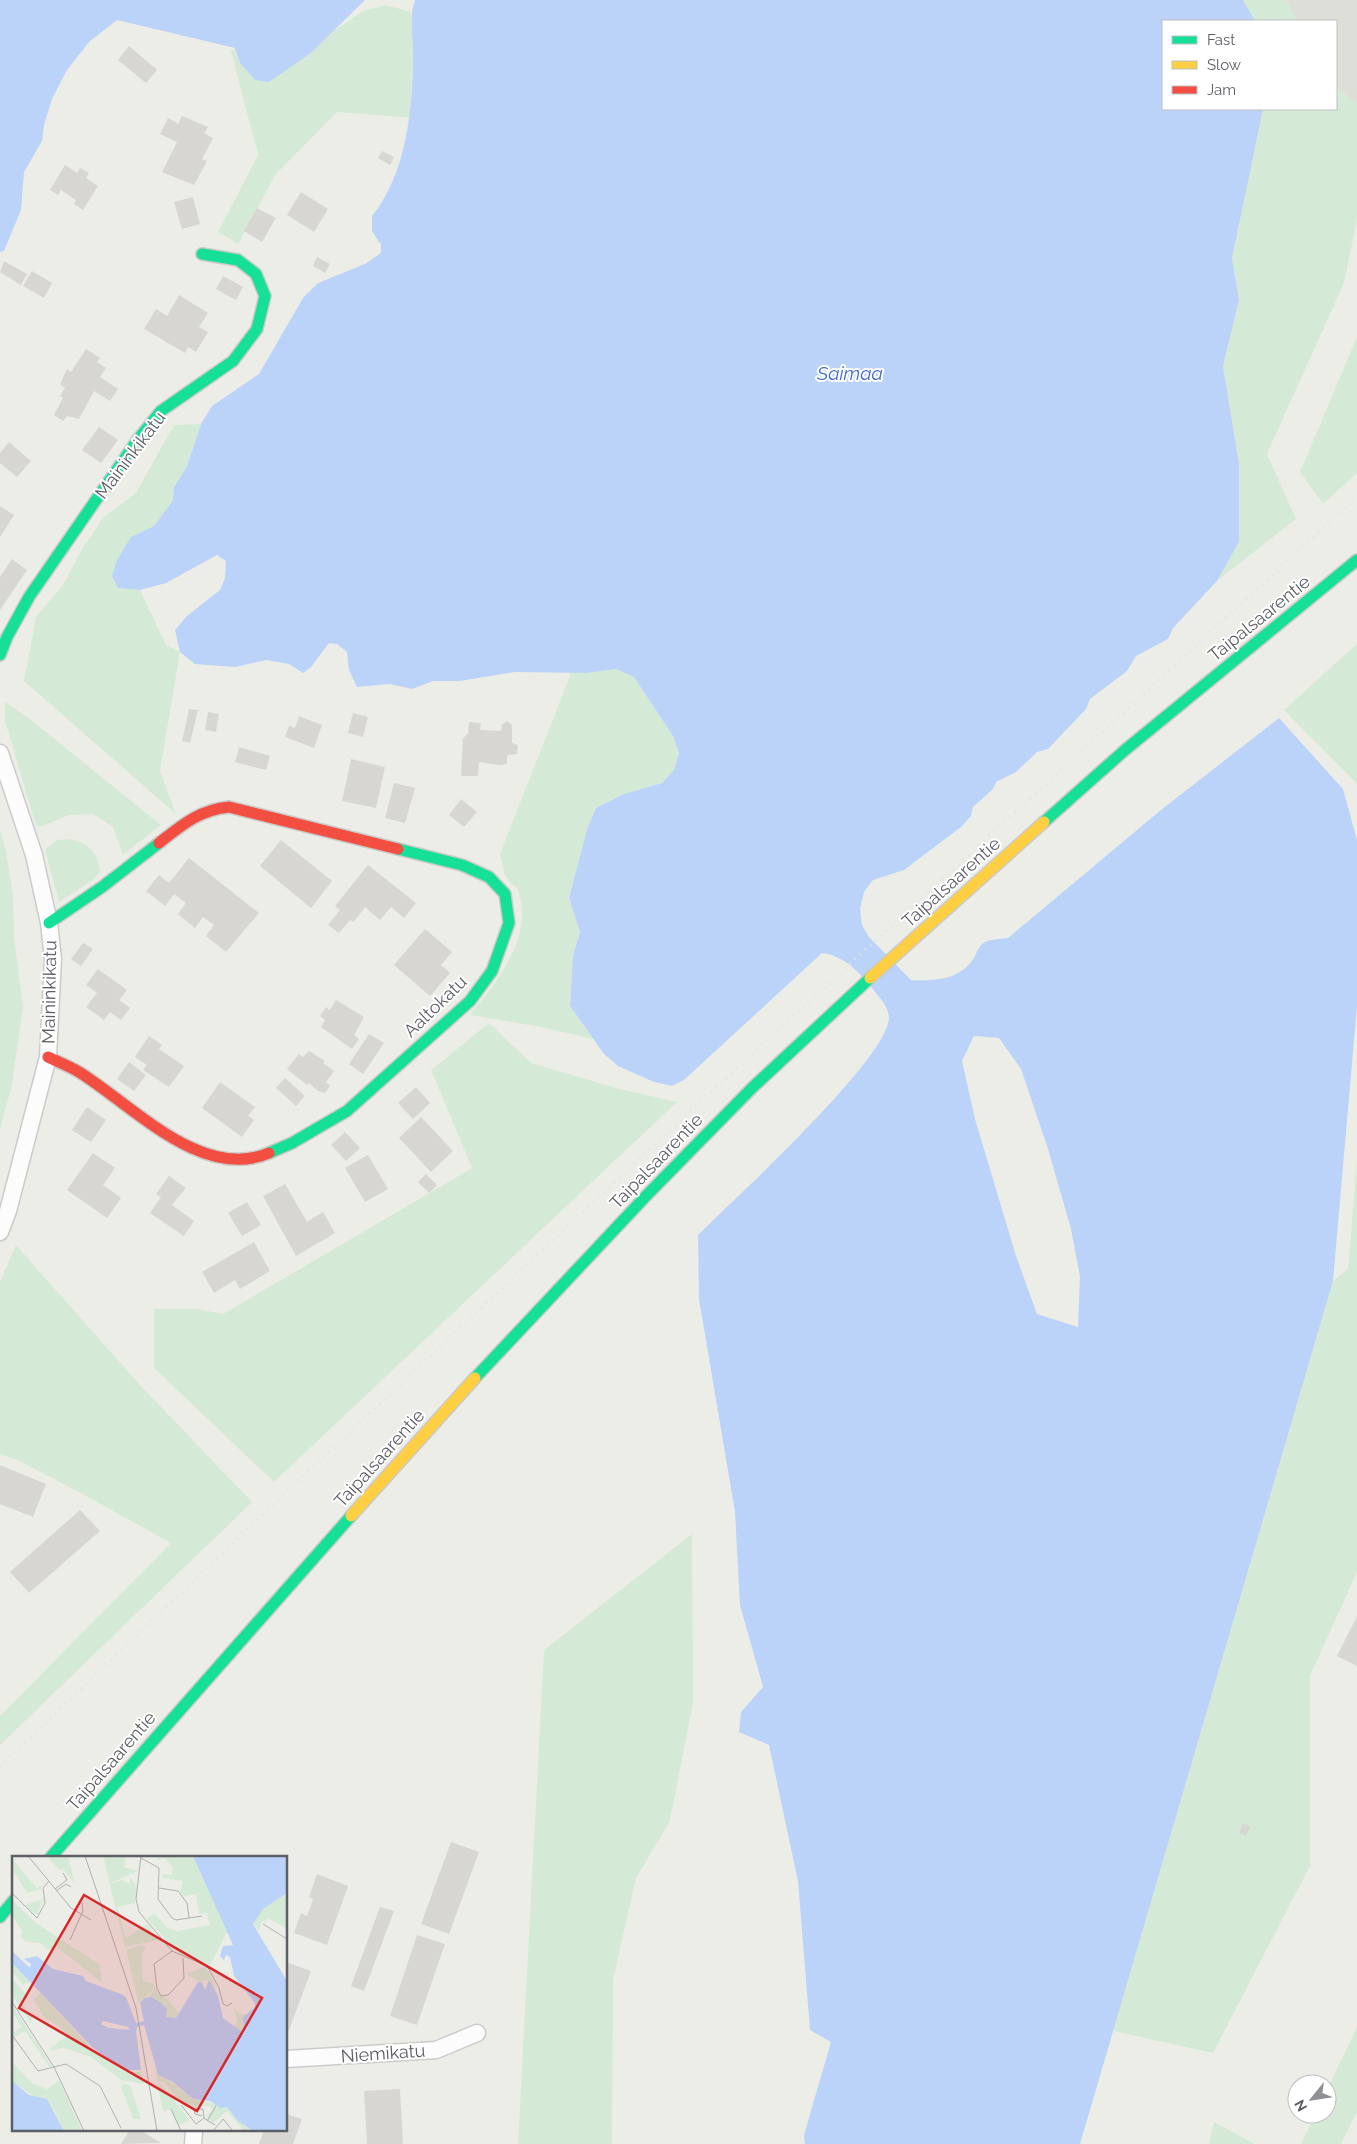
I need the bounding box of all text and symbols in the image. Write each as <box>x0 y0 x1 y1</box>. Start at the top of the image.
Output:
legend <box>1162 20 1337 110</box>
text: Fast <box>1207 31 1235 49</box>
text: Slow <box>1207 56 1241 74</box>
text: Jam <box>1207 81 1236 99</box>
water label: Saimaa <box>816 362 883 384</box>
street label: Maininkikatu <box>90 407 170 503</box>
street label: Taipalsaarentie <box>1204 570 1314 665</box>
street label: Taipalsaarentie <box>898 832 1005 931</box>
street label: Maininkikatu <box>38 940 60 1044</box>
street label: Aaltokatu <box>399 971 471 1041</box>
street label: Taipalsaarentie <box>605 1109 707 1213</box>
street label: Taipalsaarentie <box>330 1404 429 1511</box>
street label: Taipalsaarentie <box>62 1707 160 1815</box>
inset map <box>12 1856 288 2132</box>
street label: Niemikatu <box>340 2040 426 2066</box>
north arrow <box>1287 2074 1337 2124</box>
text: N <box>1291 2097 1310 2114</box>

